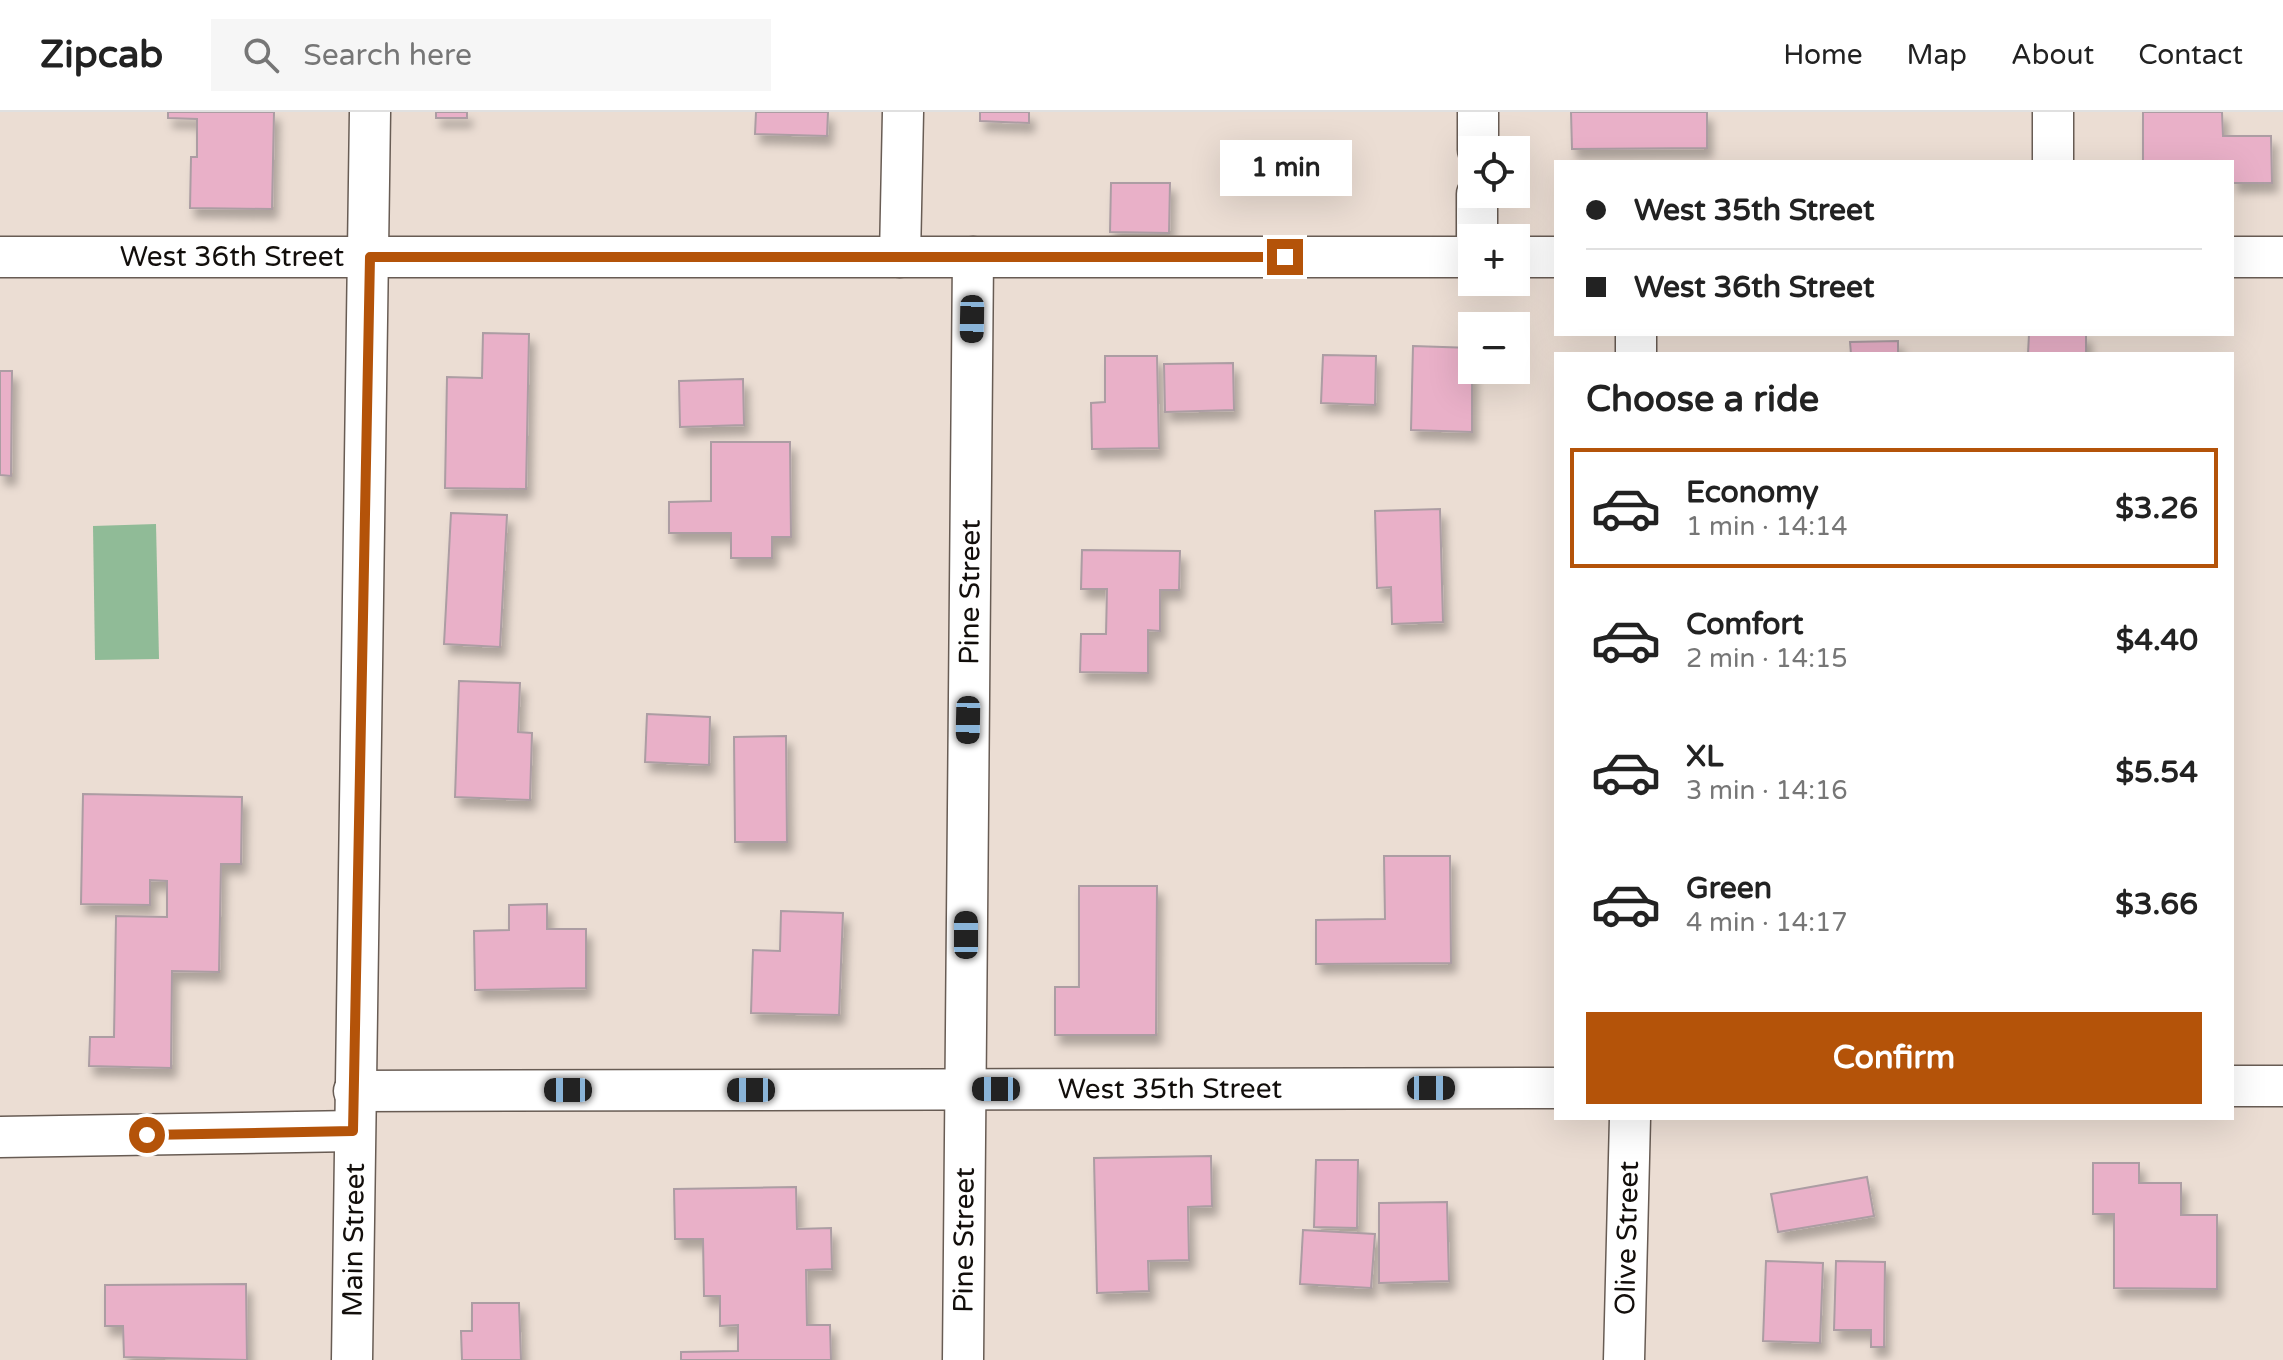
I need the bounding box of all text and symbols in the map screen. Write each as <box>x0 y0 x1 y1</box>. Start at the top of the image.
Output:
search box <box>211 19 771 91</box>
text: Zipcab <box>40 32 163 78</box>
icon: search <box>239 33 283 77</box>
text: Search here <box>303 37 472 74</box>
text: Home <box>1783 38 1863 72</box>
text: Map <box>1907 38 1967 72</box>
text: About <box>2011 38 2094 72</box>
text: Contact <box>2138 38 2243 72</box>
map controls <box>1458 136 1530 384</box>
button: locate <box>1458 136 1530 208</box>
callout: 1 min <box>1219 141 1351 197</box>
text: 1 min <box>1251 152 1321 183</box>
text: West 35th Street <box>1634 192 1874 229</box>
button: + <box>1458 224 1530 296</box>
route end <box>1267 239 1303 275</box>
street label: West 36th Street <box>120 240 345 274</box>
text: West 36th Street <box>1634 269 1874 306</box>
car <box>960 295 984 343</box>
button: − <box>1458 312 1530 384</box>
text: Choose a ride <box>1586 378 1819 421</box>
icon: car <box>1590 472 1662 544</box>
text: Economy <box>1686 474 1819 511</box>
text: $3.26 <box>2115 490 2198 527</box>
text: 1 min · 14:14 <box>1686 511 1848 542</box>
street label: Pine Street <box>952 519 988 665</box>
icon: car <box>1590 604 1662 676</box>
text: Comfort <box>1686 606 1804 643</box>
text: $4.40 <box>2116 622 2198 659</box>
text: 2 min · 14:15 <box>1686 643 1848 674</box>
car <box>956 696 980 744</box>
icon: car <box>1590 736 1662 808</box>
text: XL <box>1686 738 1723 775</box>
text: $5.54 <box>2116 754 2198 791</box>
text: 3 min · 14:16 <box>1686 775 1848 806</box>
icon: car <box>1590 868 1662 940</box>
text: Green <box>1686 870 1772 907</box>
text: $3.66 <box>2115 886 2198 923</box>
text: 4 min · 14:17 <box>1686 907 1848 938</box>
car <box>954 911 978 959</box>
button: Confirm <box>1586 1012 2202 1104</box>
street label: West 35th Street <box>1058 1072 1283 1106</box>
car <box>1407 1076 1455 1100</box>
car <box>972 1077 1020 1101</box>
car <box>544 1078 592 1102</box>
car <box>727 1078 775 1102</box>
route start <box>129 1117 165 1153</box>
street label: Olive Street <box>1608 1160 1646 1316</box>
street label: Main Street <box>336 1162 372 1317</box>
street label: Pine Street <box>946 1167 982 1313</box>

